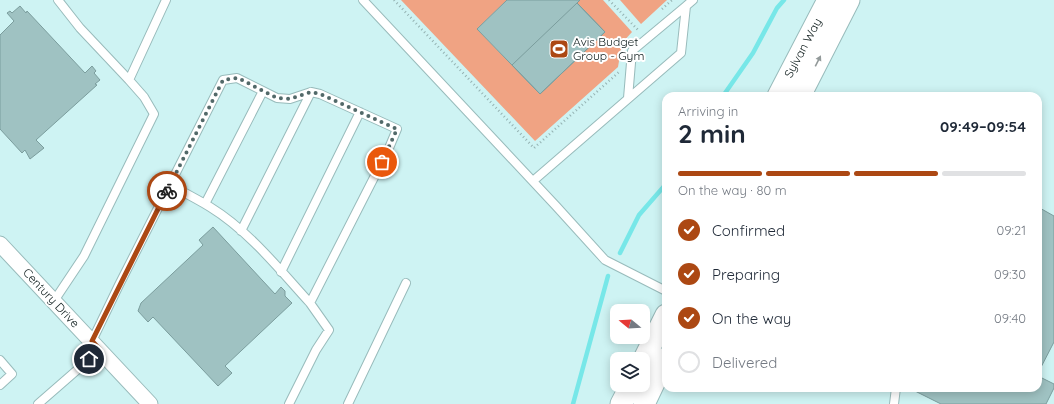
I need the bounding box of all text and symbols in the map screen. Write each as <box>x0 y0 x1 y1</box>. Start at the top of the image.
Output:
street label: Sylvan Way <box>781 15 825 80</box>
place label: Avis Budget Group - Gym <box>573 34 644 63</box>
sports icon: Avis Budget Group - Gym <box>548 38 570 60</box>
one-way arrow <box>815 56 821 67</box>
text: Arriving in <box>678 103 738 119</box>
text: 2 min <box>678 117 746 150</box>
text: 09:49–09:54 <box>940 117 1026 136</box>
pin <box>365 145 399 179</box>
icon: bag <box>371 151 393 173</box>
courier <box>147 171 187 211</box>
icon: bike <box>156 180 178 202</box>
text: On the way · 80 m <box>678 182 787 198</box>
icon: check <box>678 219 700 241</box>
text: Confirmed <box>712 221 785 240</box>
text: 09:21 <box>997 222 1026 238</box>
icon: check <box>678 263 700 285</box>
street label: Century Drive <box>20 265 83 331</box>
text: Preparing <box>712 265 780 284</box>
text: 09:30 <box>994 266 1026 282</box>
north arrow <box>610 304 650 344</box>
map controls <box>610 304 650 392</box>
icon: check <box>678 307 700 329</box>
text: On the way <box>712 309 791 328</box>
text: 09:40 <box>994 310 1026 326</box>
pin <box>72 342 106 376</box>
icon: home <box>78 348 100 370</box>
button: layers <box>610 352 650 392</box>
text: Delivered <box>712 353 777 372</box>

